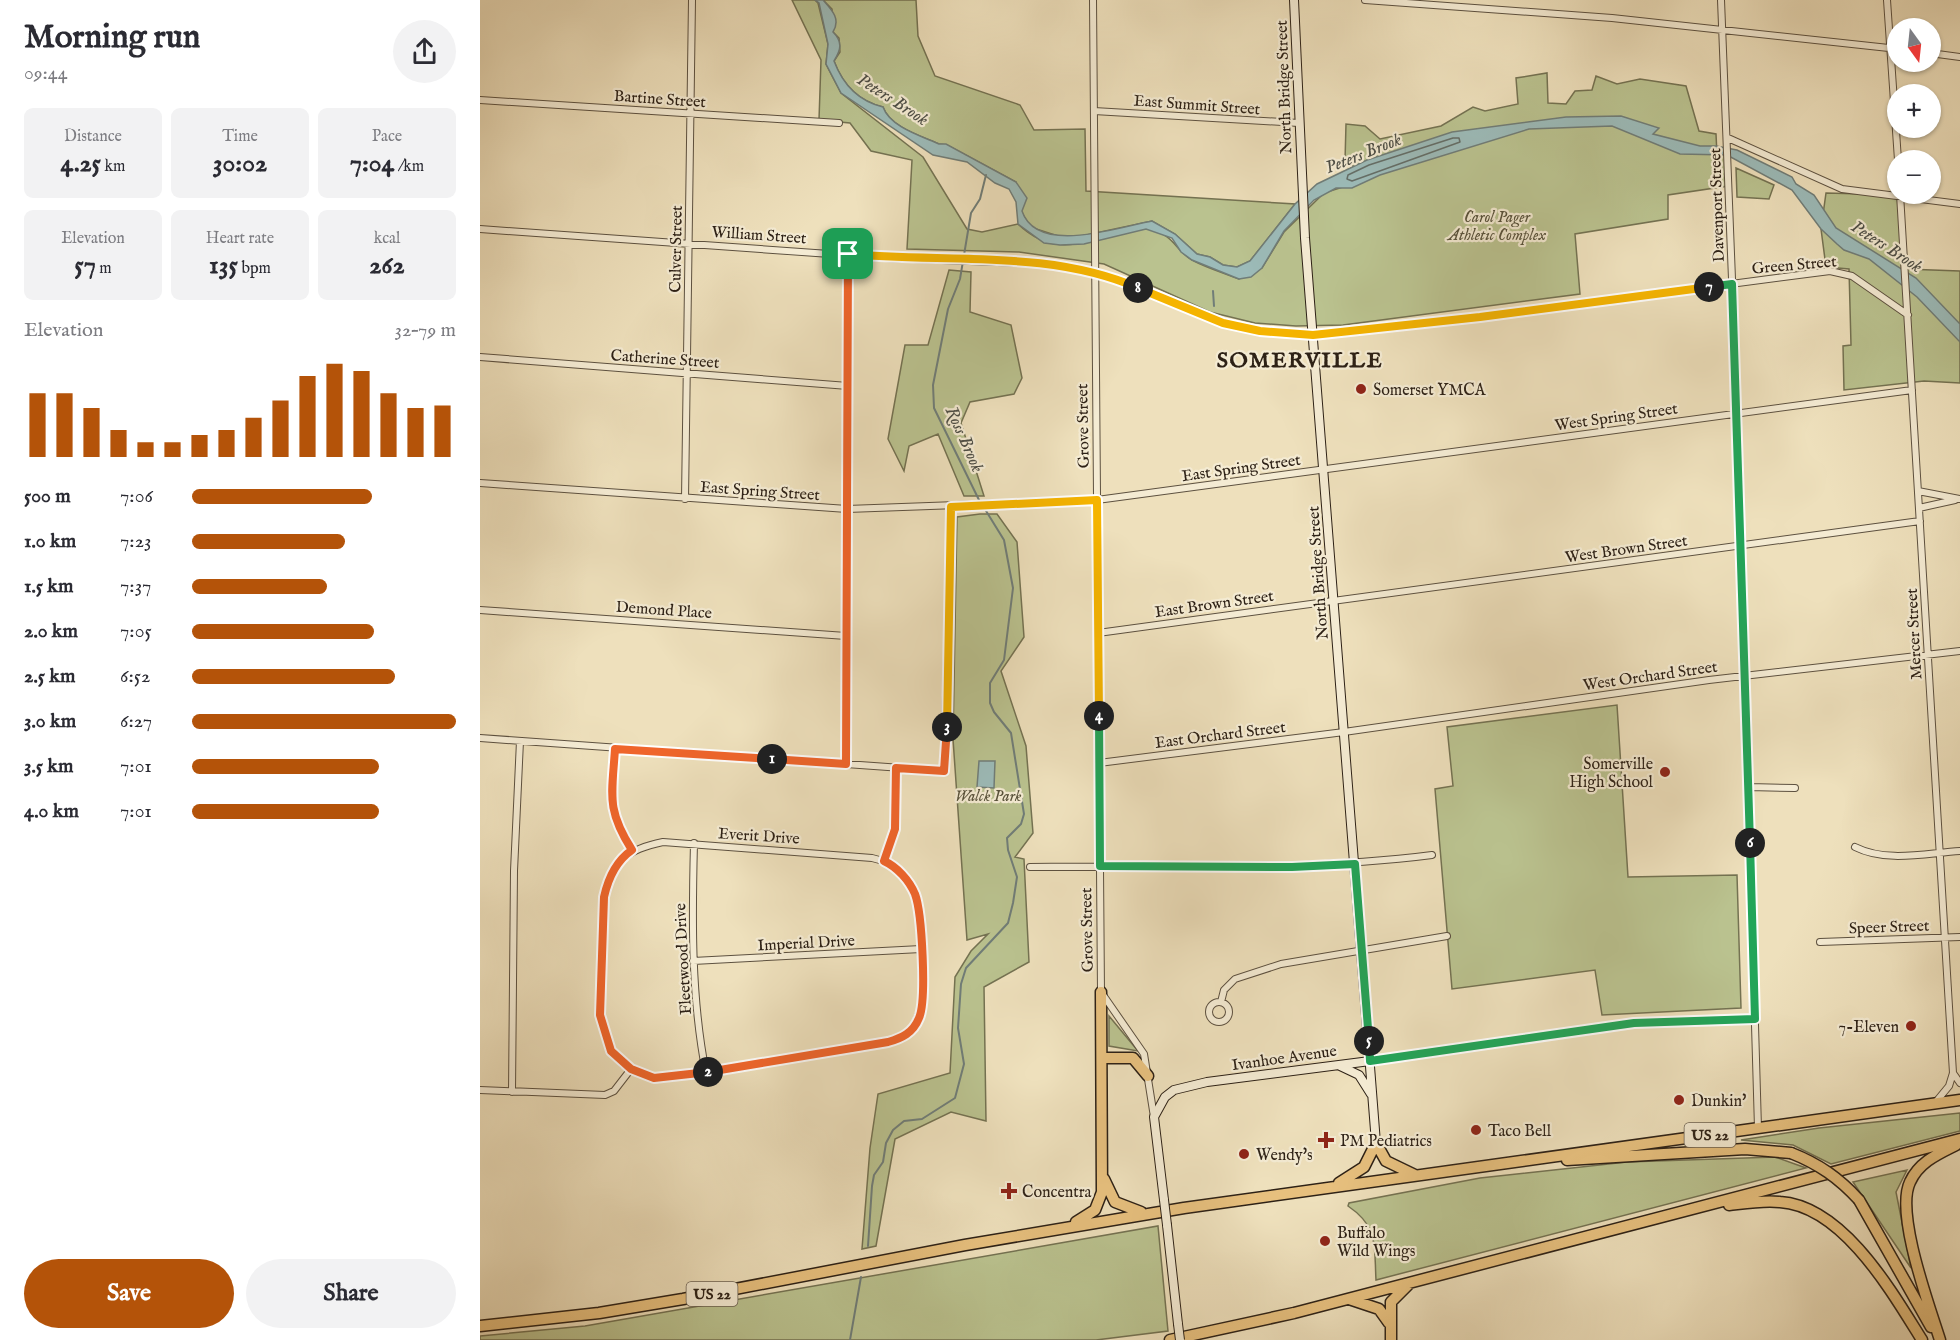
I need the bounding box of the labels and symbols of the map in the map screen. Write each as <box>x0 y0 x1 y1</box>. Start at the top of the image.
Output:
north arrow <box>1887 18 1941 72</box>
street label: North Bridge Street <box>1273 19 1297 154</box>
water label: Peters Brook <box>852 69 932 132</box>
street label: Bartine Street <box>613 87 707 113</box>
street label: East Summit Street <box>1133 92 1261 120</box>
water label: Peters Brook <box>1322 129 1405 180</box>
street label: Davenport Street <box>1706 147 1730 262</box>
street label: Culver Street <box>666 205 688 293</box>
park label: Carol Pager Athletic Complex <box>1446 208 1546 246</box>
water label: Peters Brook <box>1846 216 1926 279</box>
street label: William Street <box>711 223 807 249</box>
pin <box>822 228 873 279</box>
street label: Green Street <box>1751 252 1838 280</box>
pin: 7 <box>1694 272 1724 302</box>
pin: 8 <box>1123 273 1153 303</box>
street label: Catherine Street <box>610 346 720 374</box>
district label: SOMERVILLE <box>1217 347 1383 375</box>
place label: Somerset YMCA <box>1373 381 1487 401</box>
marker: Somerset YMCA <box>1354 382 1368 396</box>
street label: Grove Street <box>1073 383 1095 468</box>
street label: West Spring Street <box>1554 399 1679 436</box>
water label: Ross Brook <box>939 403 988 476</box>
street label: East Spring Street <box>1180 451 1303 487</box>
street label: East Spring Street <box>699 478 821 506</box>
street label: North Bridge Street <box>1304 505 1334 640</box>
street label: West Brown Street <box>1564 531 1689 568</box>
street label: East Brown Street <box>1154 587 1275 623</box>
street label: Mercer Street <box>1903 587 1927 680</box>
street label: Demond Place <box>615 598 713 624</box>
street label: West Orchard Street <box>1582 658 1719 696</box>
pin: 4 <box>1084 701 1114 731</box>
pin: 3 <box>932 712 962 742</box>
street label: East Orchard Street <box>1154 718 1287 754</box>
pin: 1 <box>757 744 787 774</box>
place label: Somerville High School <box>1569 755 1654 793</box>
marker: Somerville High School <box>1658 765 1672 779</box>
park label: Walck Park <box>955 787 1022 807</box>
street label: Everit Drive <box>717 824 800 850</box>
pin: 6 <box>1735 828 1765 858</box>
street label: Grove Street <box>1077 887 1099 972</box>
street label: Fleetwood Drive <box>671 903 697 1015</box>
street label: Speer Street <box>1848 917 1930 939</box>
street label: Imperial Drive <box>757 931 855 957</box>
place label: 7-Eleven <box>1838 1018 1899 1038</box>
marker: 7-Eleven <box>1904 1019 1918 1033</box>
pin: 5 <box>1354 1026 1384 1056</box>
street label: Ivanhoe Avenue <box>1230 1042 1338 1076</box>
pin: 2 <box>693 1057 723 1087</box>
place label: Dunkin' <box>1691 1092 1746 1112</box>
marker: Dunkin' <box>1672 1093 1686 1107</box>
place label: Taco Bell <box>1488 1122 1552 1142</box>
marker: Taco Bell <box>1469 1123 1483 1137</box>
road number: US 22 <box>1684 1123 1736 1147</box>
marker: PM Pediatrics <box>1317 1131 1335 1149</box>
place label: PM Pediatrics <box>1340 1132 1432 1152</box>
place label: Wendy's <box>1256 1146 1313 1166</box>
marker: Wendy's <box>1237 1147 1251 1161</box>
marker: Concentra <box>1000 1182 1018 1200</box>
place label: Concentra <box>1022 1183 1092 1203</box>
place label: Buffalo Wild Wings <box>1337 1224 1416 1262</box>
marker: Buffalo Wild Wings <box>1318 1234 1332 1248</box>
road number: US 22 <box>686 1282 738 1306</box>

